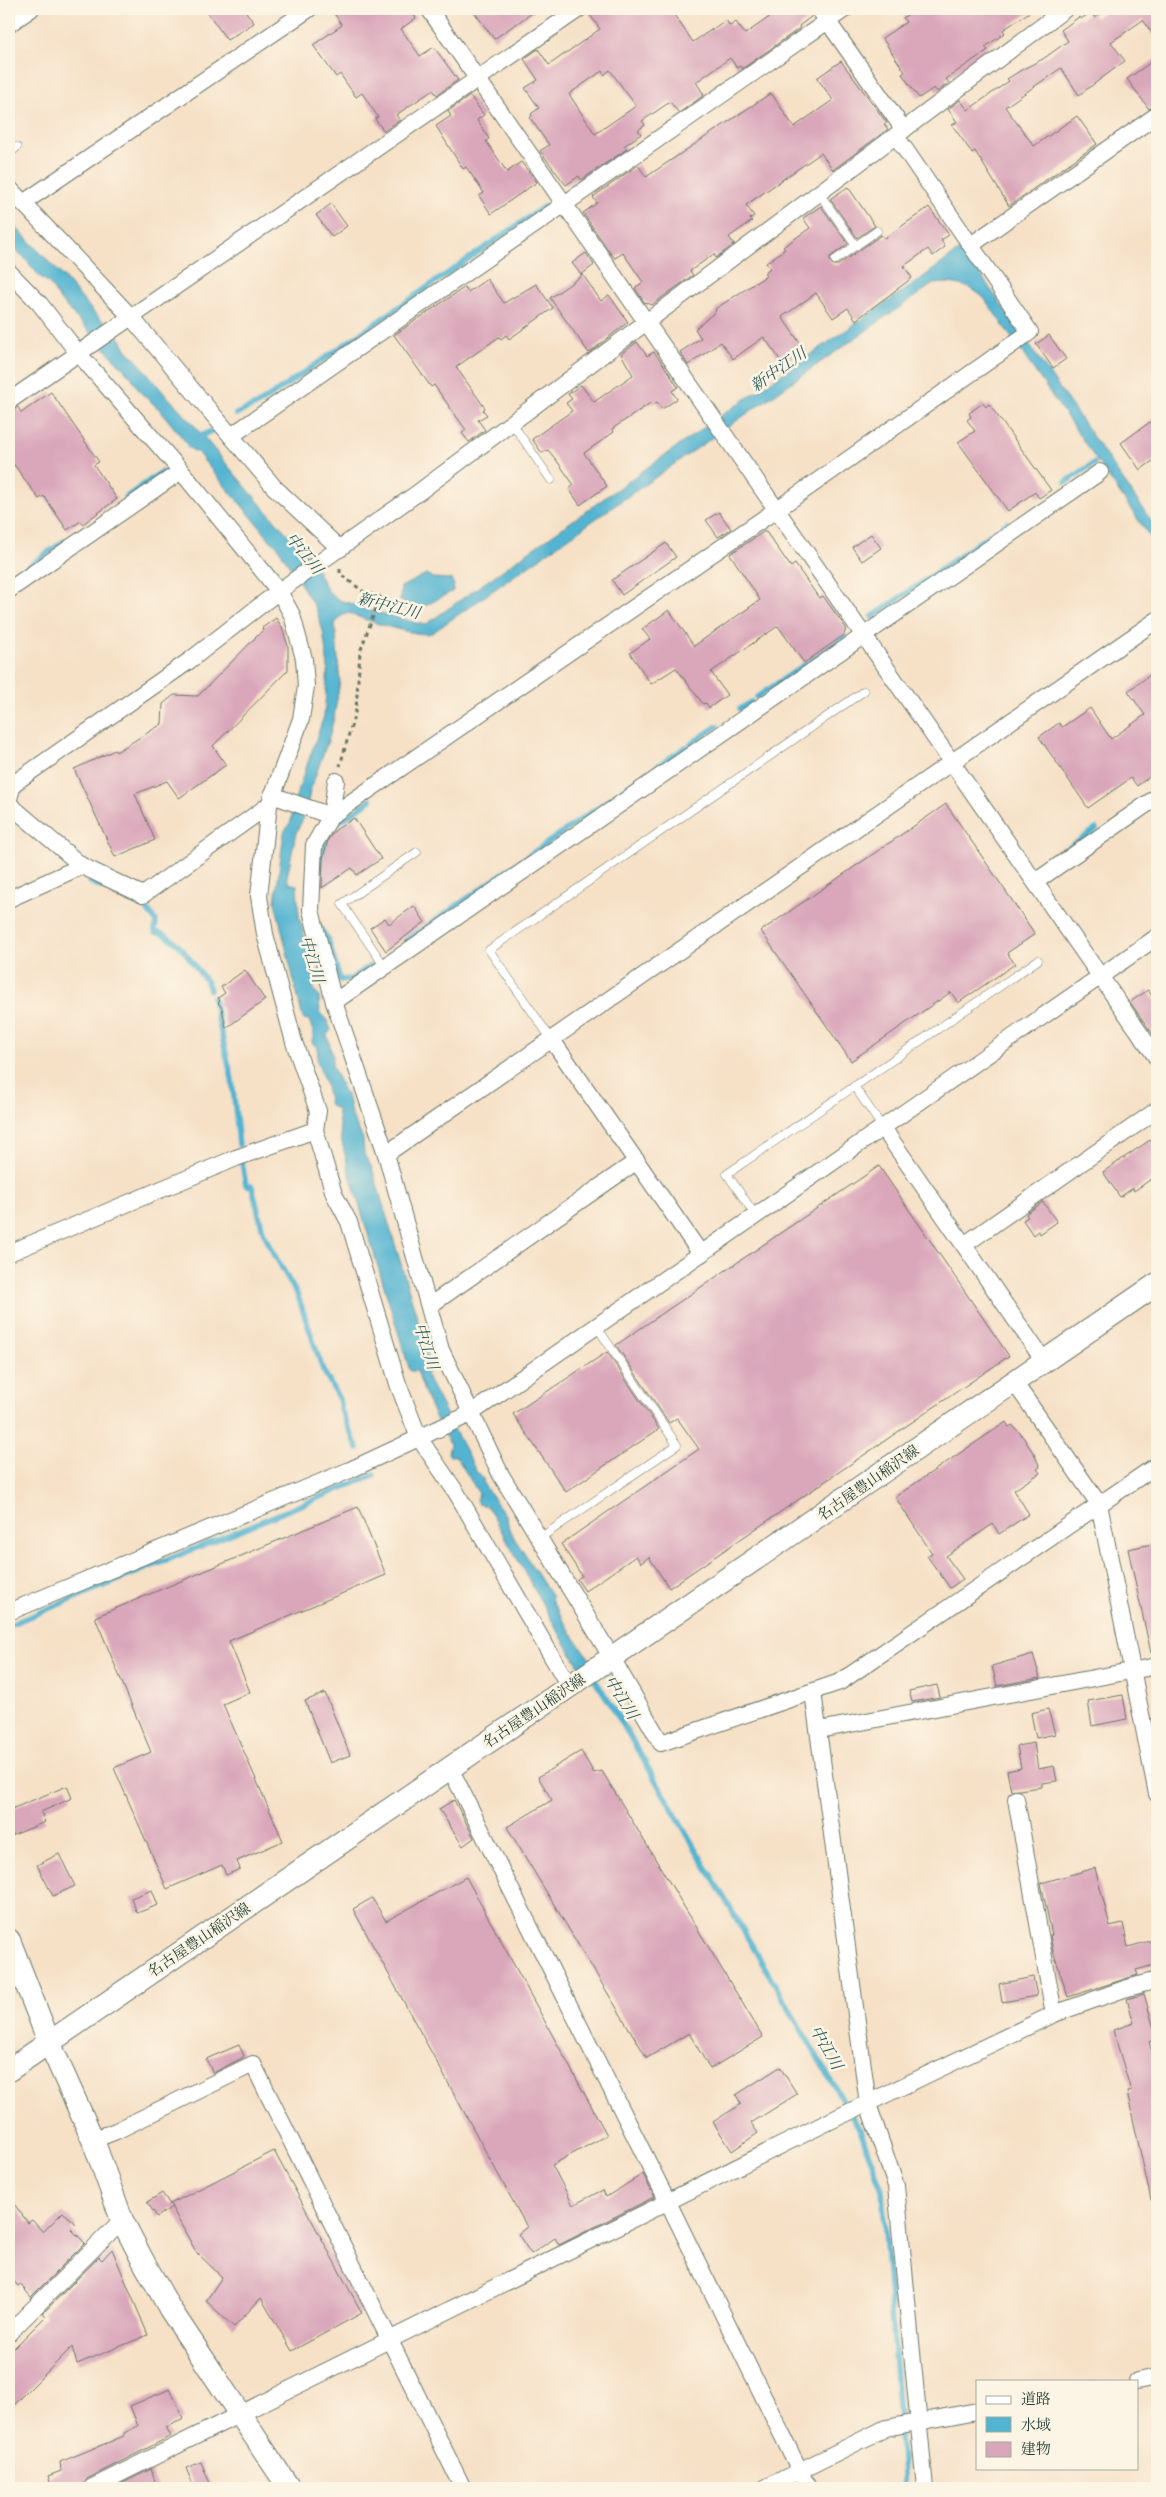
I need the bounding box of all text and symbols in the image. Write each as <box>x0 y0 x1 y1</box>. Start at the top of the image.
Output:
water label: 新中江川 <box>746 341 812 396</box>
water label: 中江川 <box>282 528 329 579</box>
water label: 新中江川 <box>356 588 424 623</box>
water label: 中江川 <box>297 933 330 987</box>
water label: 中江川 <box>410 1320 445 1374</box>
street label: 名古屋豊山稲沢線 <box>813 1440 922 1525</box>
street label: 名古屋豊山稲沢線 <box>479 1669 589 1752</box>
water label: 中江川 <box>601 1671 644 1724</box>
street label: 名古屋豊山稲沢線 <box>144 1898 254 1981</box>
water label: 中江川 <box>806 2021 849 2075</box>
legend <box>976 2380 1138 2470</box>
text: 道路 <box>1021 2389 1051 2408</box>
text: 水域 <box>1021 2415 1051 2434</box>
text: 建物 <box>1021 2439 1051 2458</box>

